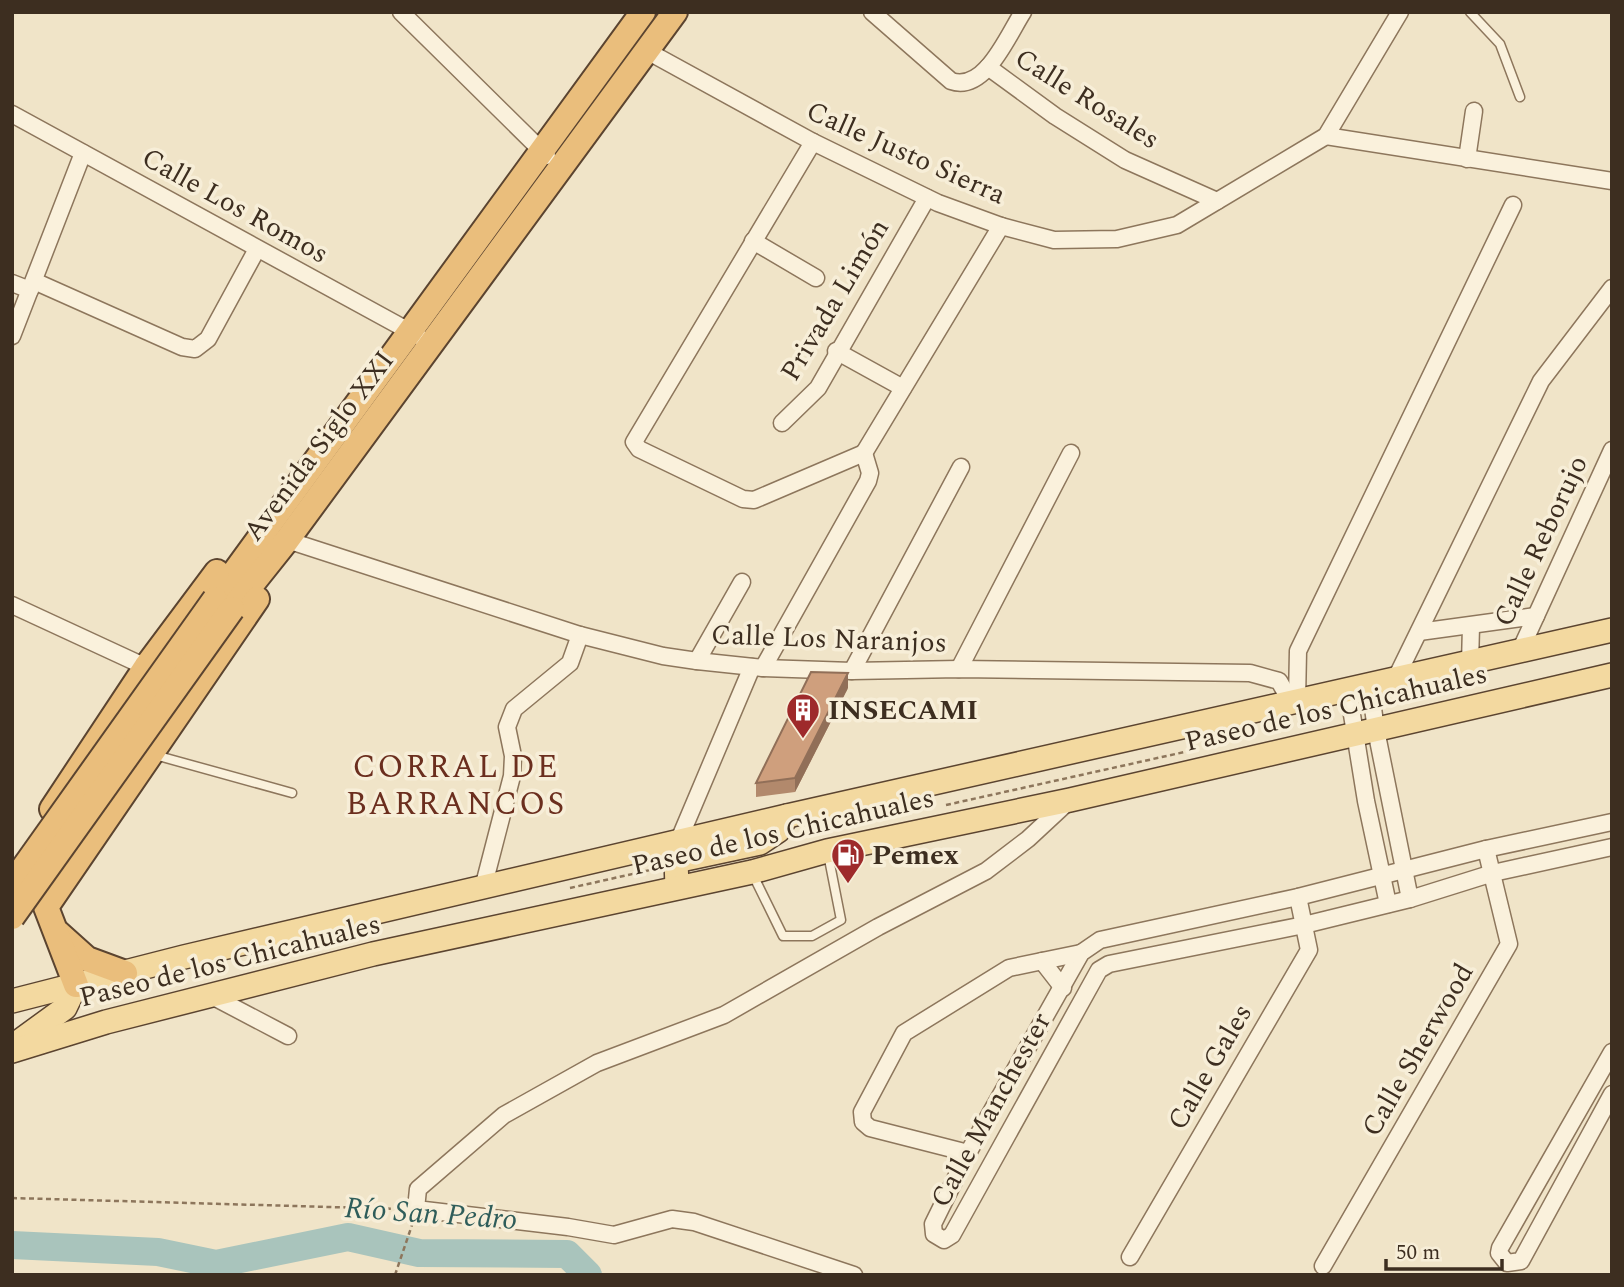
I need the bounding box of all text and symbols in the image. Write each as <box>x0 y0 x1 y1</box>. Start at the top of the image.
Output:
street label: Calle Rosales <box>1006 37 1168 161</box>
street label: Calle Justo Sierra <box>799 90 1013 216</box>
street label: Calle Los Romos <box>134 137 336 275</box>
street label: Privada Limón <box>769 211 901 389</box>
street label: Avenida Siglo XXI <box>233 342 405 550</box>
street label: Calle Reborujo <box>1482 448 1600 634</box>
street label: Calle Los Naranjos <box>710 613 948 665</box>
street label: Paseo de los Chicahuales <box>1181 652 1491 764</box>
place label: INSECAMI <box>828 689 978 732</box>
building icon: INSECAMI <box>784 691 822 740</box>
district label: CORRAL DE BARRANCOS <box>346 743 566 829</box>
street label: Paseo de los Chicahuales <box>628 776 938 888</box>
place label: Pemex <box>872 834 959 877</box>
fuel station icon: Pemex <box>829 836 867 885</box>
street label: Paseo de los Chicahuales <box>75 903 385 1019</box>
street label: Calle Sherwood <box>1351 955 1485 1145</box>
street label: Calle Gales <box>1156 996 1264 1138</box>
street label: Calle Manchester <box>919 1005 1063 1215</box>
water label: Río San Pedro <box>343 1185 519 1243</box>
scale bar <box>1386 1228 1502 1272</box>
text: 50 m <box>1396 1237 1440 1269</box>

